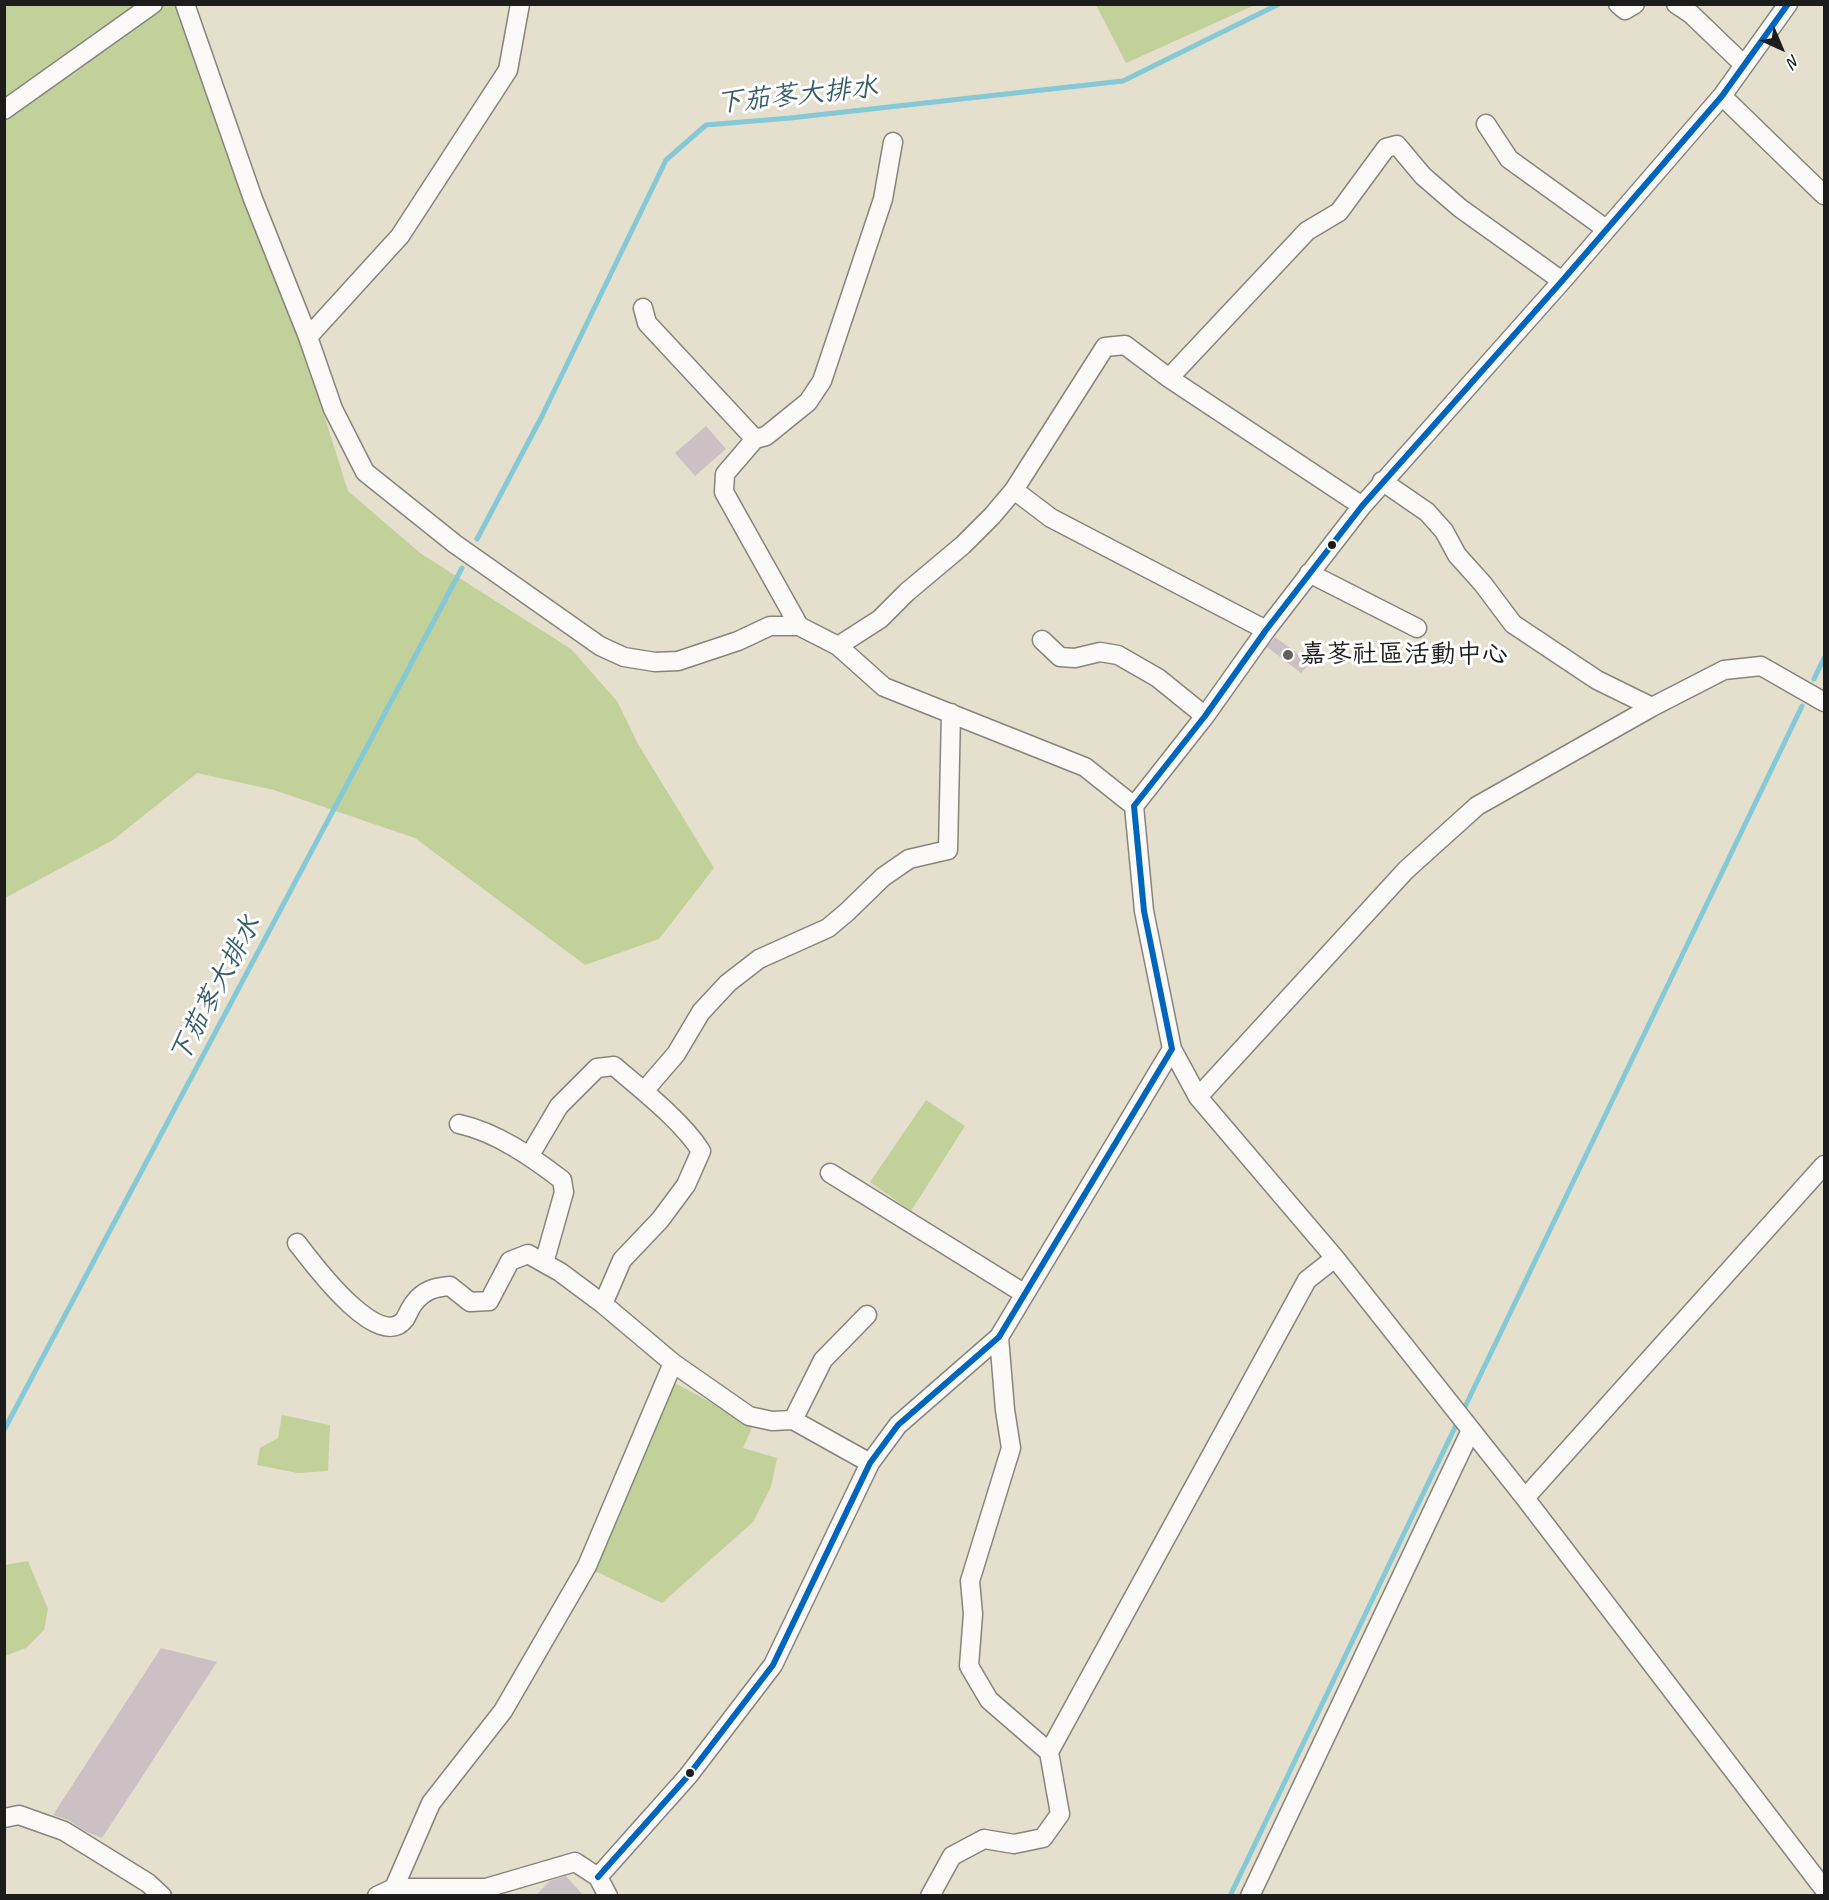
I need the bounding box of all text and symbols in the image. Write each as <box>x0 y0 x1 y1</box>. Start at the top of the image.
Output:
north arrow <box>1751 18 1811 78</box>
text: N <box>1783 50 1804 72</box>
water label: 下茄苳大排水 <box>715 71 879 121</box>
unlabelled marker <box>1326 539 1338 551</box>
place label: 嘉苳社區活動中心 <box>1300 639 1508 671</box>
marker: 嘉苳社區活動中心 <box>1281 648 1295 662</box>
water label: 下茄苳大排水 <box>164 911 268 1069</box>
unlabelled marker <box>684 1767 696 1779</box>

